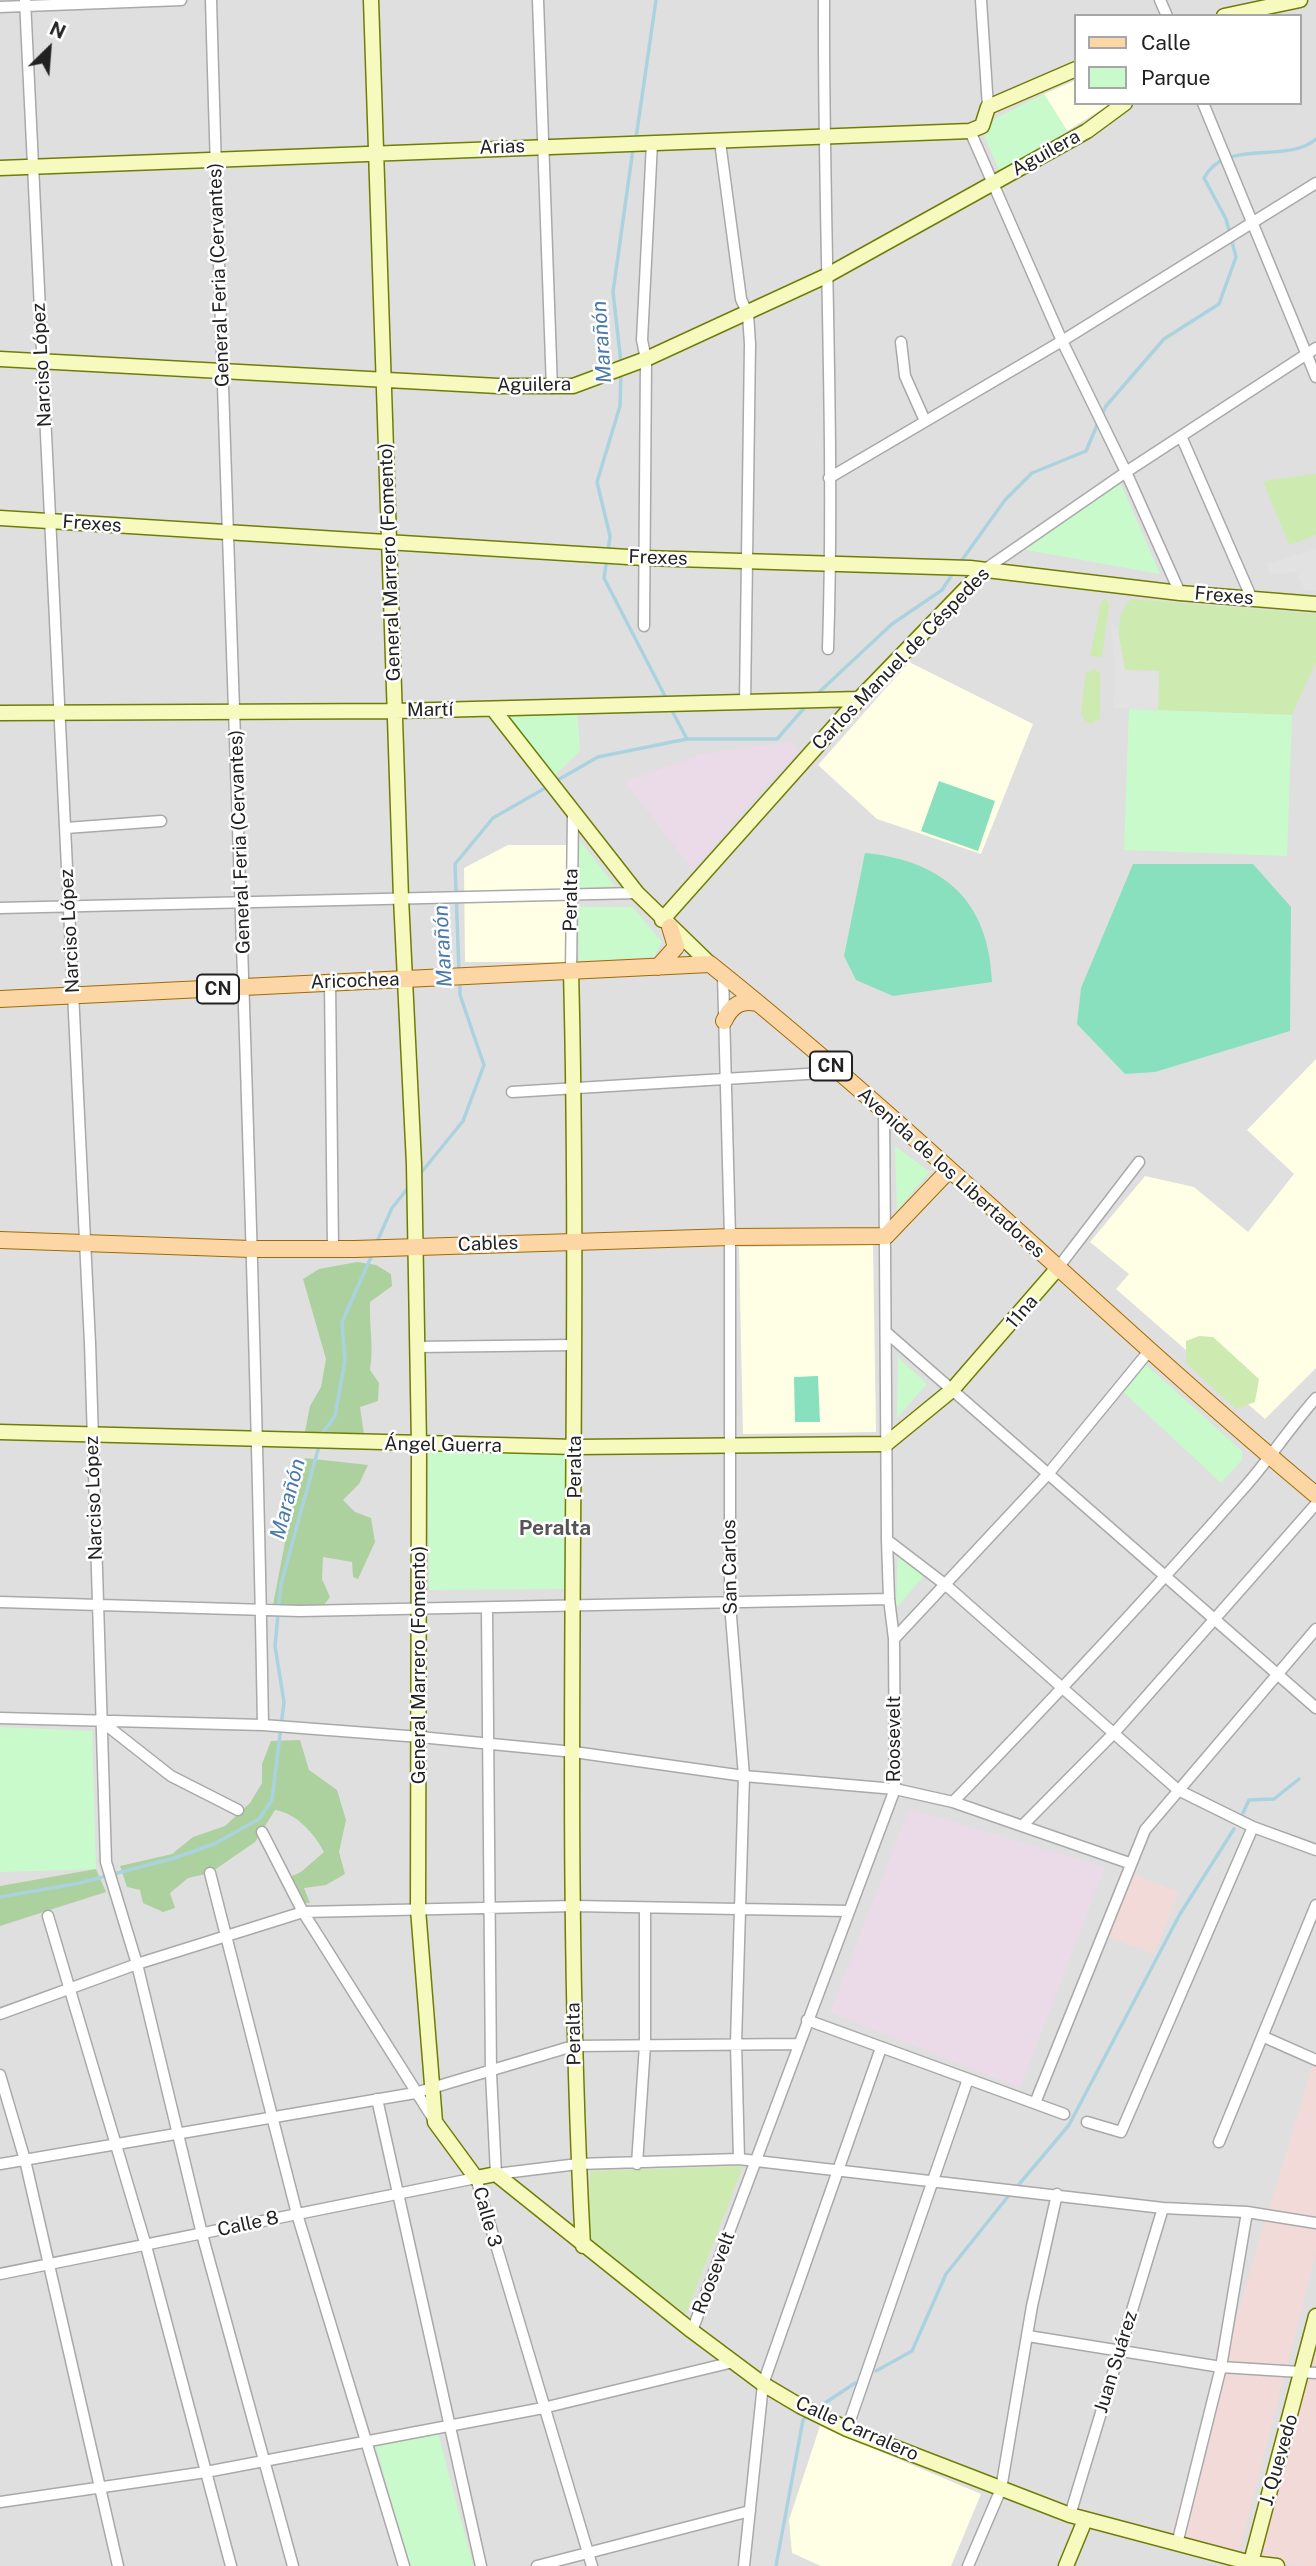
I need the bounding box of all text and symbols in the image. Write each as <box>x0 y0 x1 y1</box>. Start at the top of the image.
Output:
north arrow <box>14 14 84 84</box>
legend <box>1074 14 1302 105</box>
text: N <box>46 17 69 43</box>
text: Calle <box>1141 30 1191 55</box>
text: Parque <box>1141 65 1210 90</box>
street label: Aguilera <box>1008 125 1084 181</box>
street label: Arias <box>479 135 525 159</box>
street label: General Feria (Cervantes) <box>204 163 234 387</box>
water label: Marañón <box>587 300 617 384</box>
street label: Narciso López <box>27 302 57 428</box>
street label: Aguilera <box>497 373 571 397</box>
street label: General Marrero (Fomento) <box>374 442 406 682</box>
street label: Frexes <box>62 511 122 537</box>
street label: Frexes <box>628 546 688 570</box>
street label: Carlos Manuel de Céspedes <box>808 563 994 755</box>
street label: Frexes <box>1193 582 1255 610</box>
street label: Martí <box>407 698 453 722</box>
street label: General Feria (Cervantes) <box>225 730 255 954</box>
street label: Narciso López <box>55 868 85 994</box>
street label: Peralta <box>559 868 583 932</box>
water label: Marañón <box>428 904 458 988</box>
street label: Aricochea <box>310 968 400 994</box>
road number: CN <box>197 974 239 1004</box>
road number: CN <box>810 1051 852 1080</box>
street label: Avenida de los Libertadores <box>853 1083 1049 1263</box>
street label: Cables <box>457 1232 519 1256</box>
street label: 11na <box>1001 1291 1043 1333</box>
street label: Ángel Guerra <box>384 1433 502 1457</box>
street label: Peralta <box>564 1435 586 1499</box>
street label: Narciso López <box>80 1436 108 1560</box>
water label: Marañón <box>265 1456 311 1542</box>
district label: Peralta <box>519 1516 591 1542</box>
street label: San Carlos <box>718 1519 742 1615</box>
street label: General Marrero (Fomento) <box>408 1546 430 1784</box>
street label: Roosevelt <box>883 1696 905 1782</box>
street label: Peralta <box>562 2002 586 2066</box>
street label: Calle 3 <box>468 2184 506 2250</box>
street label: Calle 8 <box>215 2206 281 2242</box>
street label: Roosevelt <box>688 2228 740 2318</box>
street label: Juan Suárez <box>1090 2308 1142 2416</box>
street label: Calle Carralero <box>792 2392 922 2466</box>
street label: J. Quevedo <box>1255 2412 1303 2508</box>

